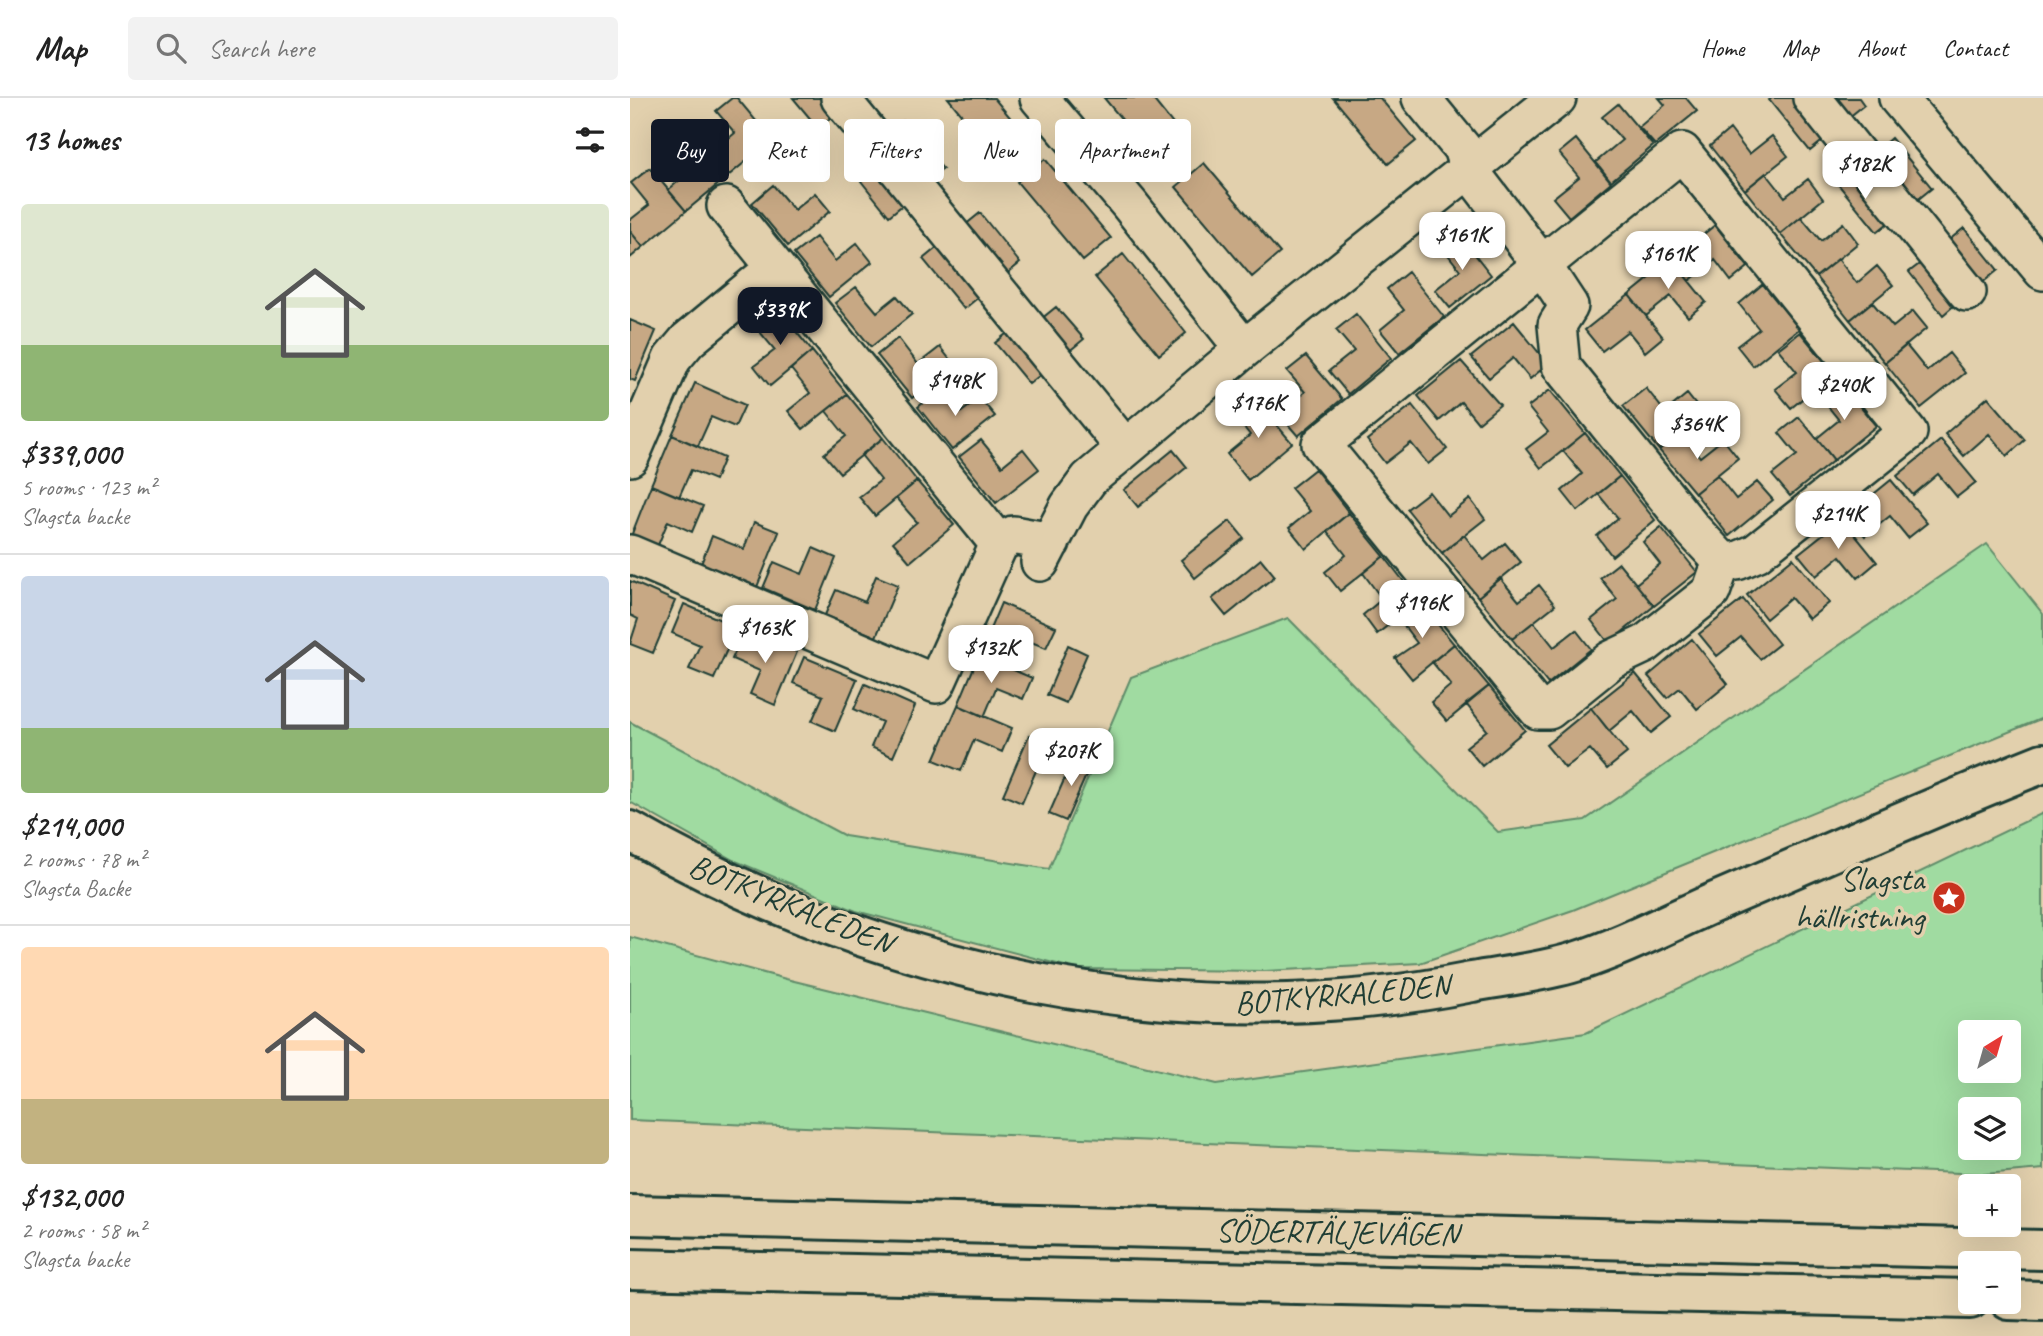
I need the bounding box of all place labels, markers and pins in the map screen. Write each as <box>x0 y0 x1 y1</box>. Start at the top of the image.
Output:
pin: $182K <box>1816 141 1914 201</box>
pin: $161K <box>1413 212 1511 272</box>
pin: $161K <box>1619 232 1717 291</box>
pin: $339K <box>731 288 829 347</box>
pin: $148K <box>906 358 1004 418</box>
pin: $240K <box>1795 362 1893 422</box>
pin: $176K <box>1209 380 1307 440</box>
pin: $364K <box>1648 402 1746 461</box>
pin: $214K <box>1789 491 1887 551</box>
pin: $196K <box>1373 580 1471 640</box>
pin: $163K <box>716 606 814 665</box>
pin: $132K <box>942 626 1040 685</box>
pin: $207K <box>1022 728 1120 788</box>
place label: Slagsta hällristning <box>1795 858 1926 938</box>
place icon: Slagsta hällristning <box>1930 879 1968 917</box>

